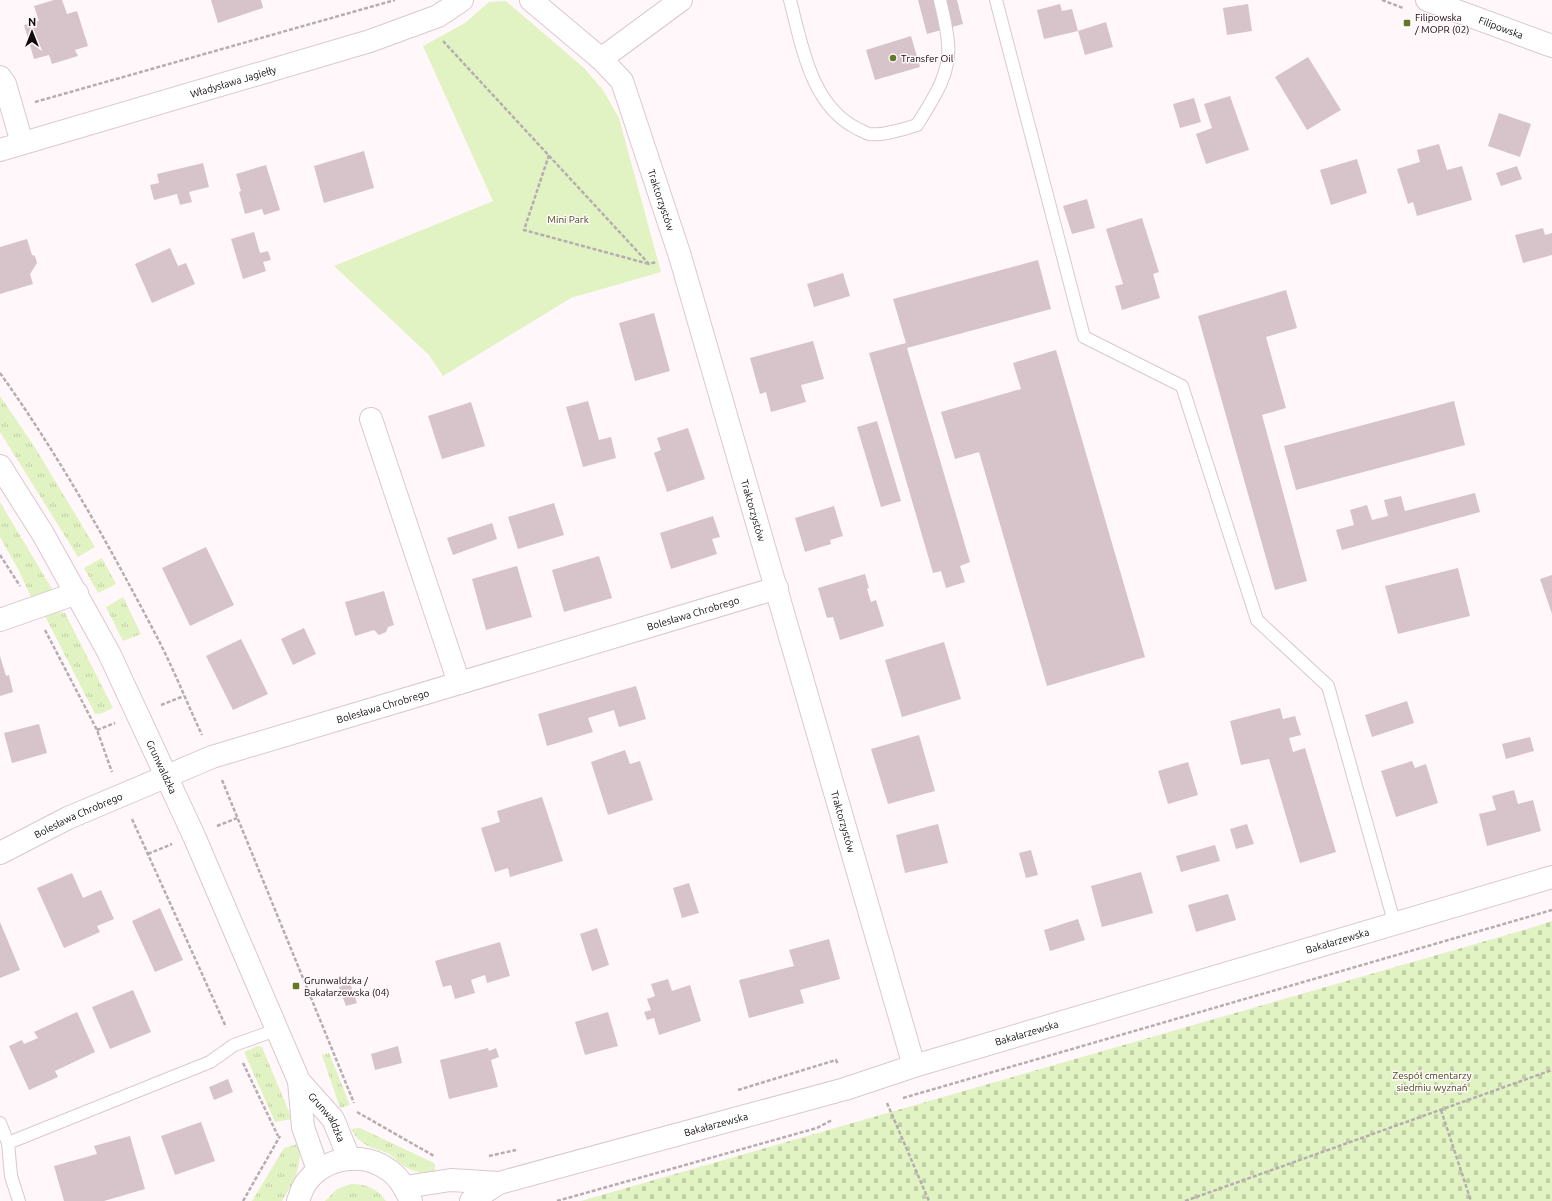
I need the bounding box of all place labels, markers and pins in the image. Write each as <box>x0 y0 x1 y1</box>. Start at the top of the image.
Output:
place label: Filipowska / MOPR (02) <box>1414 12 1470 35</box>
marker: Filipowska / MOPR (02) <box>1402 18 1412 28</box>
marker: Transfer Oil <box>888 53 898 63</box>
place label: Transfer Oil <box>901 53 954 64</box>
place label: Grunwaldzka / Bakałarzewska (04) <box>304 975 389 998</box>
marker: Grunwaldzka / Bakałarzewska (04) <box>291 981 301 991</box>

